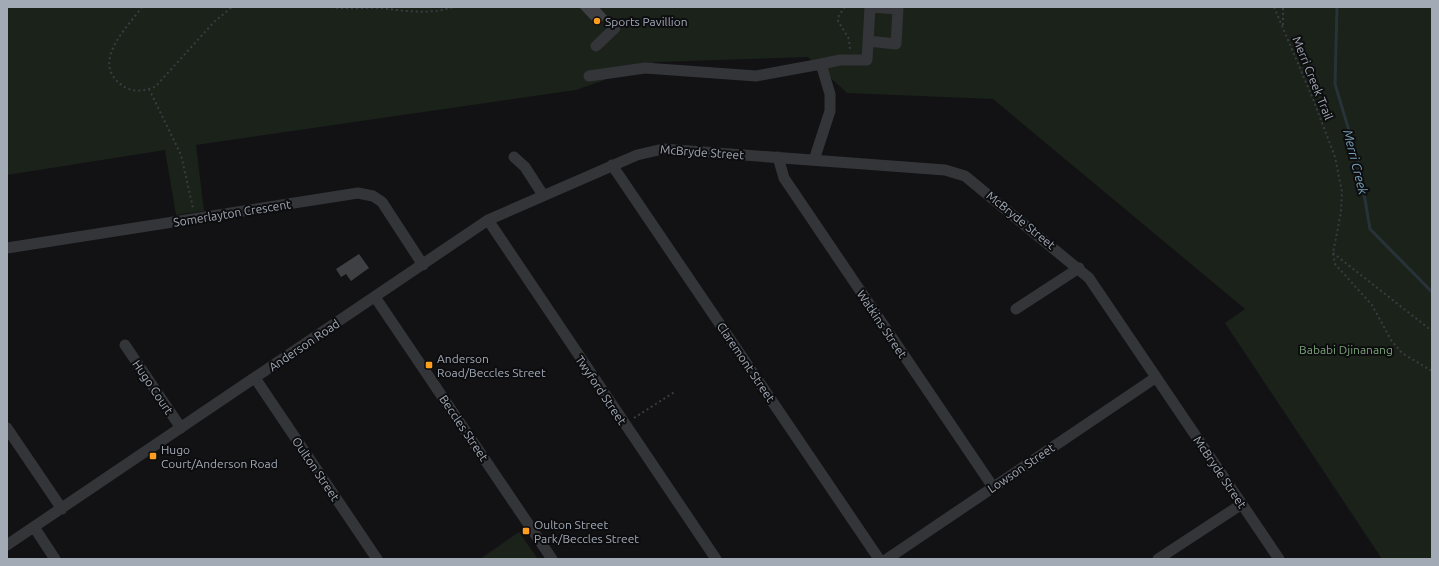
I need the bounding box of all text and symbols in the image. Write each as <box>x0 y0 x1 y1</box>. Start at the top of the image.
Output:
place label: Sports Pavillion <box>605 15 688 28</box>
marker: Sports Pavillion <box>592 16 602 26</box>
street label: Merri Creek Trail <box>1290 34 1336 122</box>
water label: Merri Creek <box>1341 128 1371 196</box>
street label: McBryde Street <box>660 143 745 161</box>
street label: McBryde Street <box>984 188 1058 252</box>
street label: Somerlayton Crescent <box>172 197 292 229</box>
street label: Watkins Street <box>855 288 910 361</box>
street label: Anderson Road <box>266 317 342 373</box>
street label: Claremont Street <box>715 320 778 404</box>
park label: Bababi Djinanang <box>1299 343 1393 356</box>
place label: Anderson Road/Beccles Street <box>437 352 546 379</box>
street label: Twyford Street <box>573 353 629 427</box>
street label: Hugo Court <box>130 358 176 417</box>
marker: Anderson Road/Beccles Street <box>424 360 434 370</box>
street label: Beccles Street <box>437 393 491 464</box>
street label: McBryde Street <box>1191 434 1249 511</box>
street label: Oulton Street <box>290 435 342 504</box>
street label: Lowson Street <box>985 441 1057 495</box>
place label: Hugo Court/Anderson Road <box>161 443 278 470</box>
marker: Hugo Court/Anderson Road <box>148 451 158 461</box>
place label: Oulton Street Park/Beccles Street <box>534 518 639 545</box>
marker: Oulton Street Park/Beccles Street <box>521 526 531 536</box>

